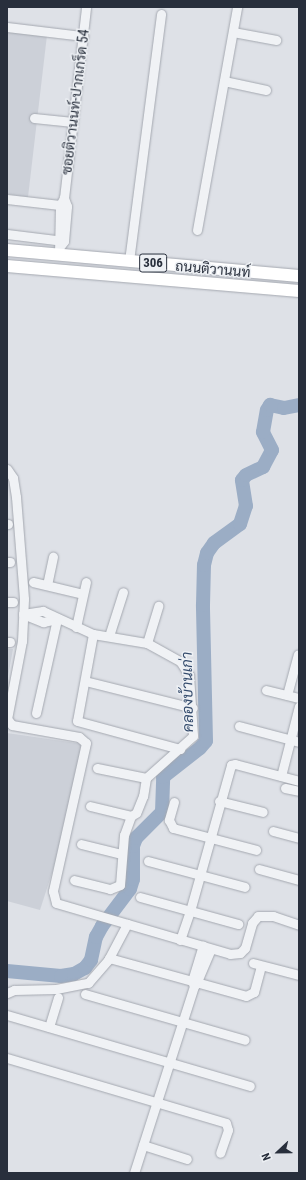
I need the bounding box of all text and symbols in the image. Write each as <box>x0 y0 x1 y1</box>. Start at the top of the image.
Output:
street label: ซอยติวานนท์-ปากเกร็ด 54 <box>58 28 92 176</box>
road number: 306 <box>139 252 167 274</box>
street label: ถนนติวานนท์ <box>175 257 251 281</box>
water label: คลองบ้านเก่า <box>178 652 198 732</box>
north arrow <box>258 1132 298 1172</box>
text: N <box>259 1151 274 1162</box>

